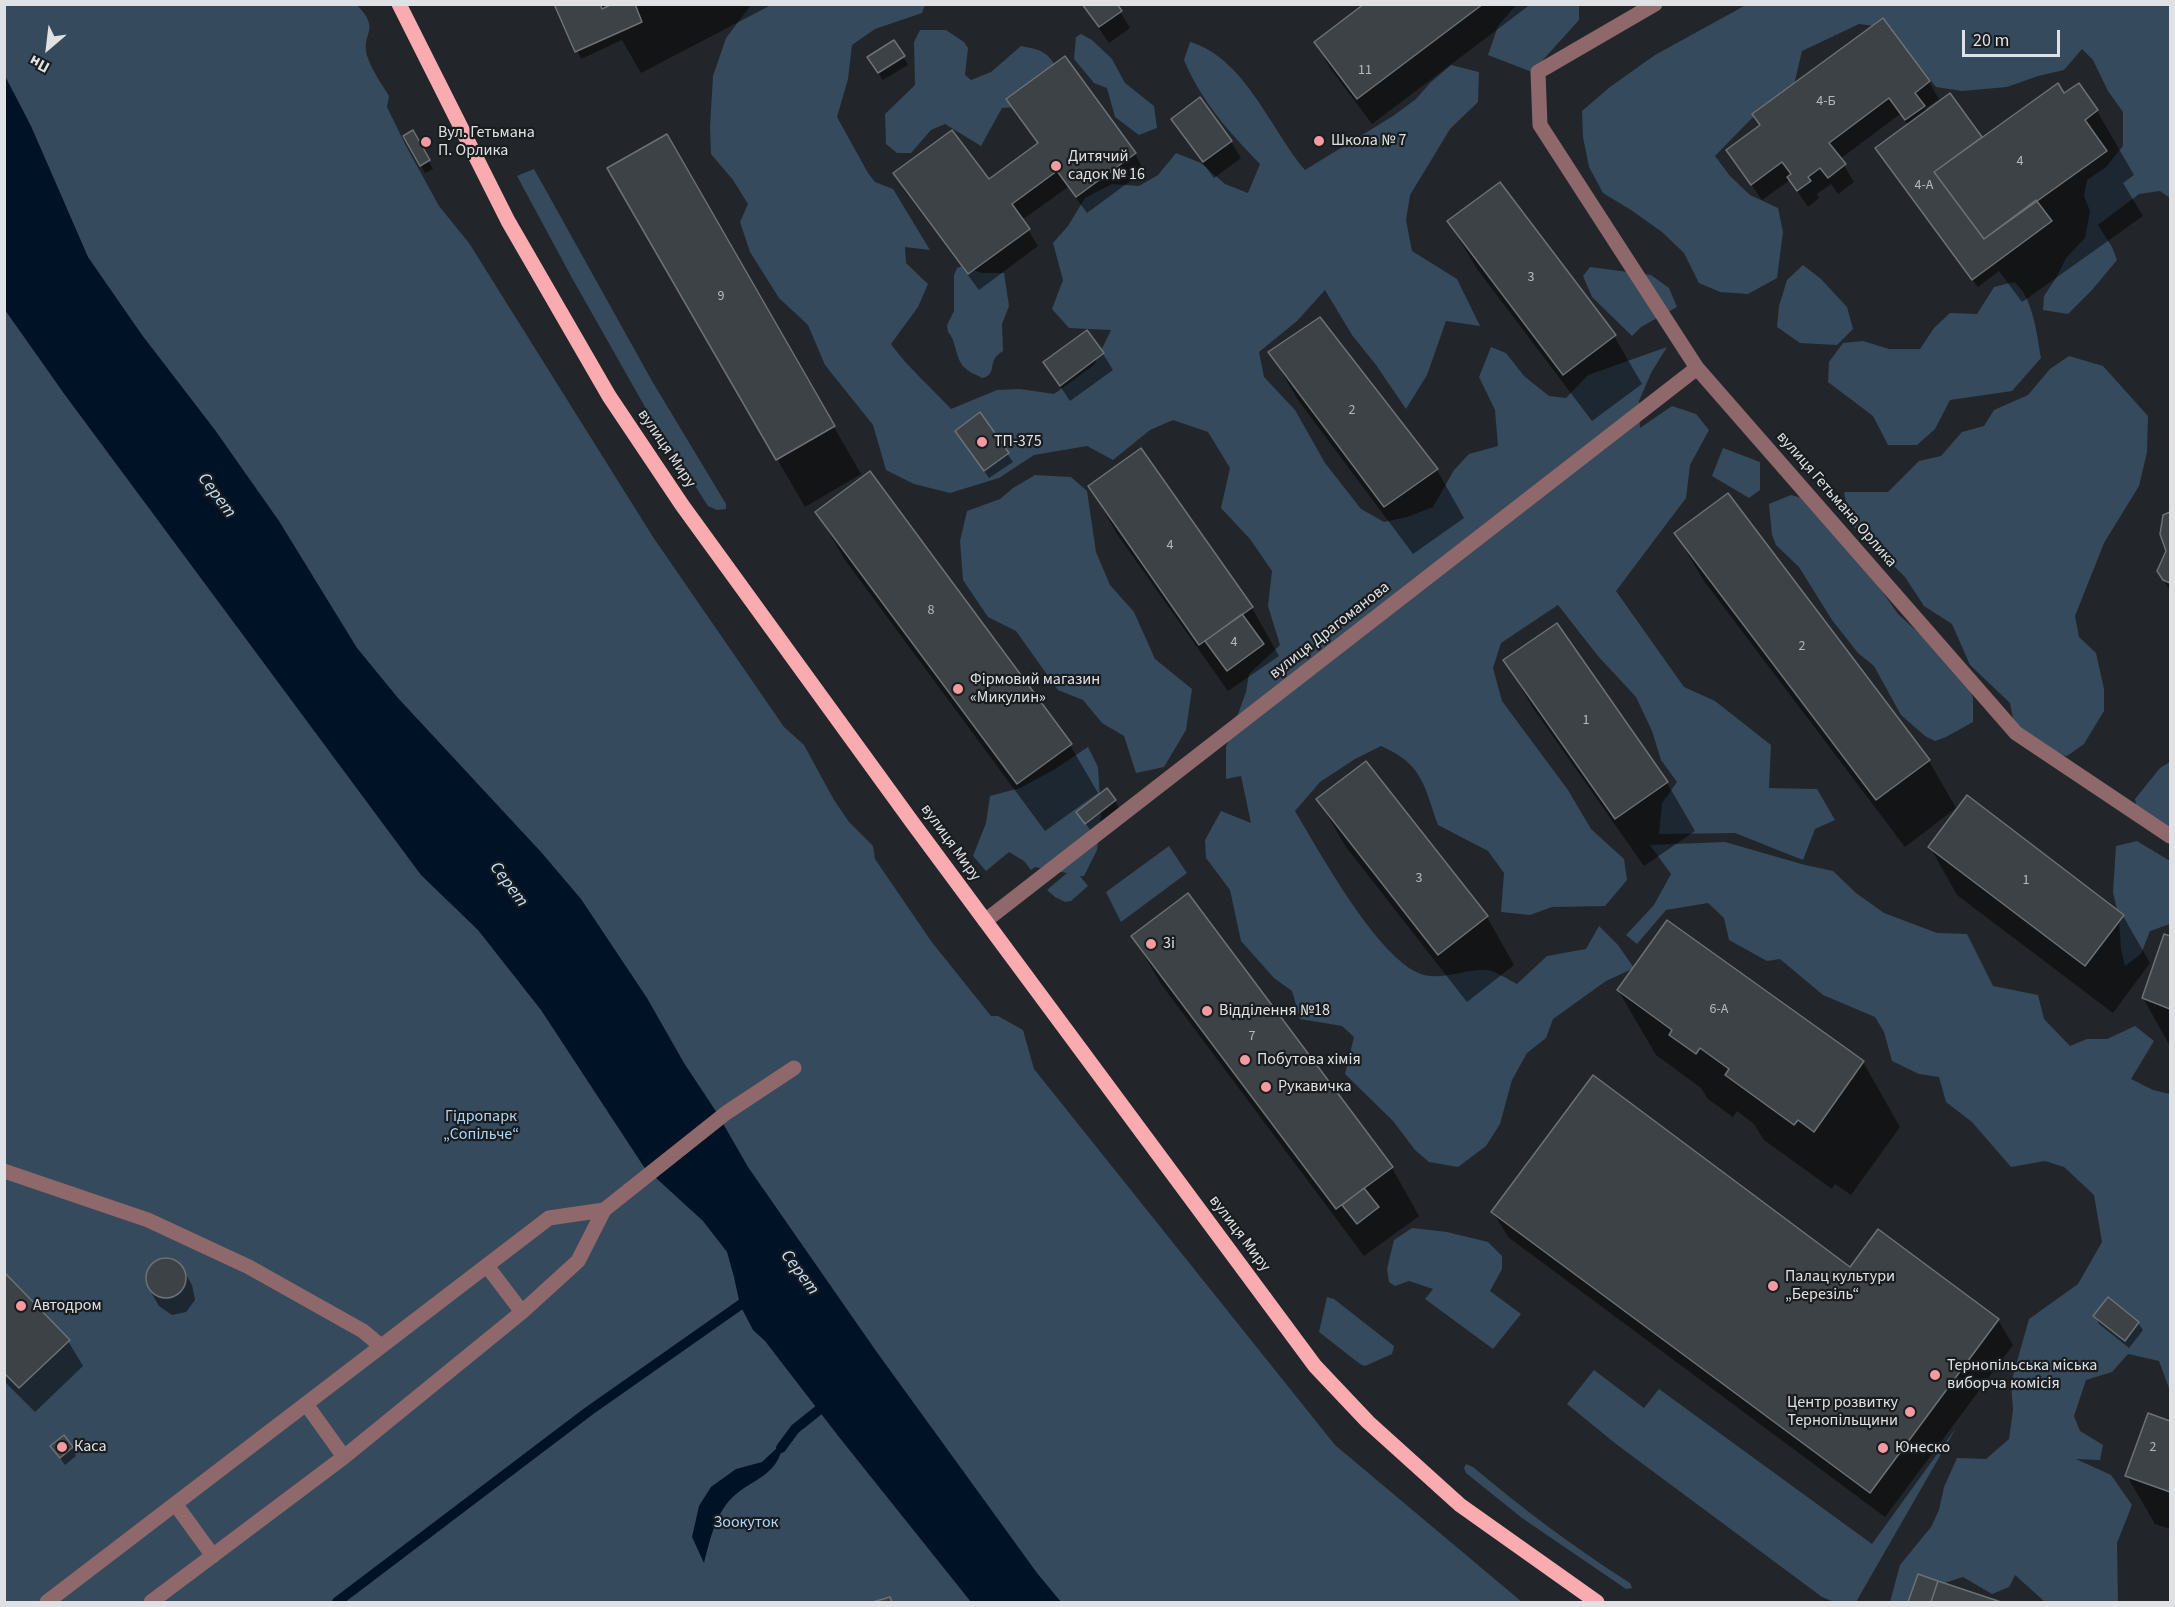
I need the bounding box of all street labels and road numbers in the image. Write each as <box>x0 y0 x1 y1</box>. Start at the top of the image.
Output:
street label: вулиця Миру <box>633 406 699 492</box>
street label: вулиця Гетьмана Орлика <box>1772 428 1900 572</box>
street label: вулиця Драгоманова <box>1266 578 1394 684</box>
street label: вулиця Миру <box>916 801 984 885</box>
street label: вулиця Миру <box>1204 1192 1274 1276</box>

